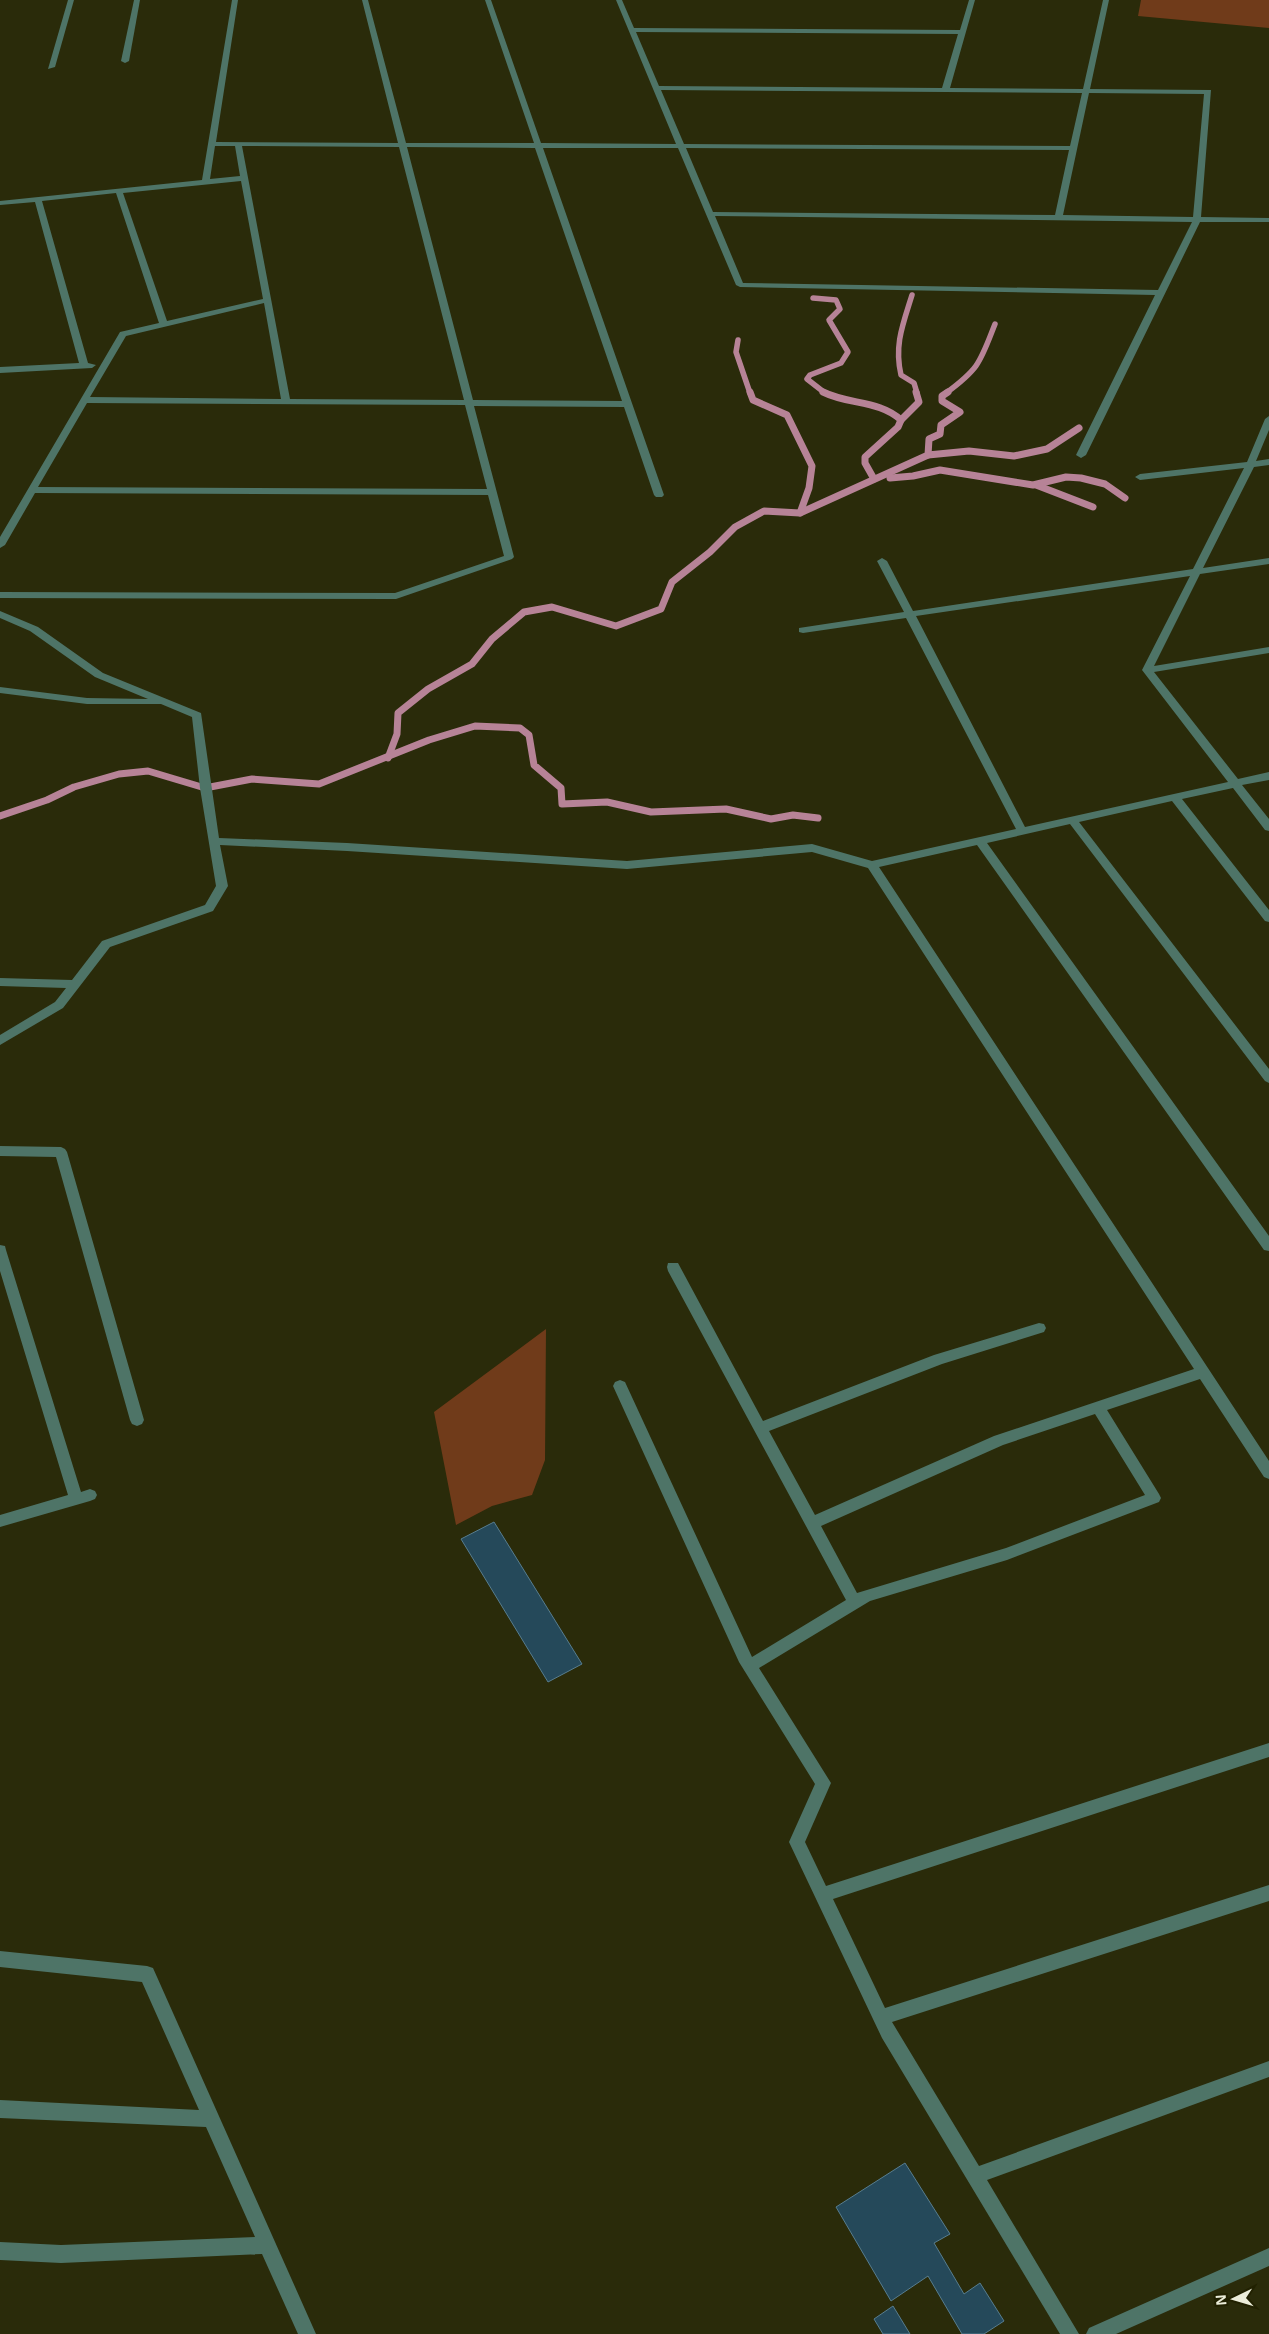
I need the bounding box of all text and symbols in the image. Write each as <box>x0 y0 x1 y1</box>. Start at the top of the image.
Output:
north arrow <box>1209 2274 1259 2324</box>
text: N <box>1211 2294 1231 2307</box>

